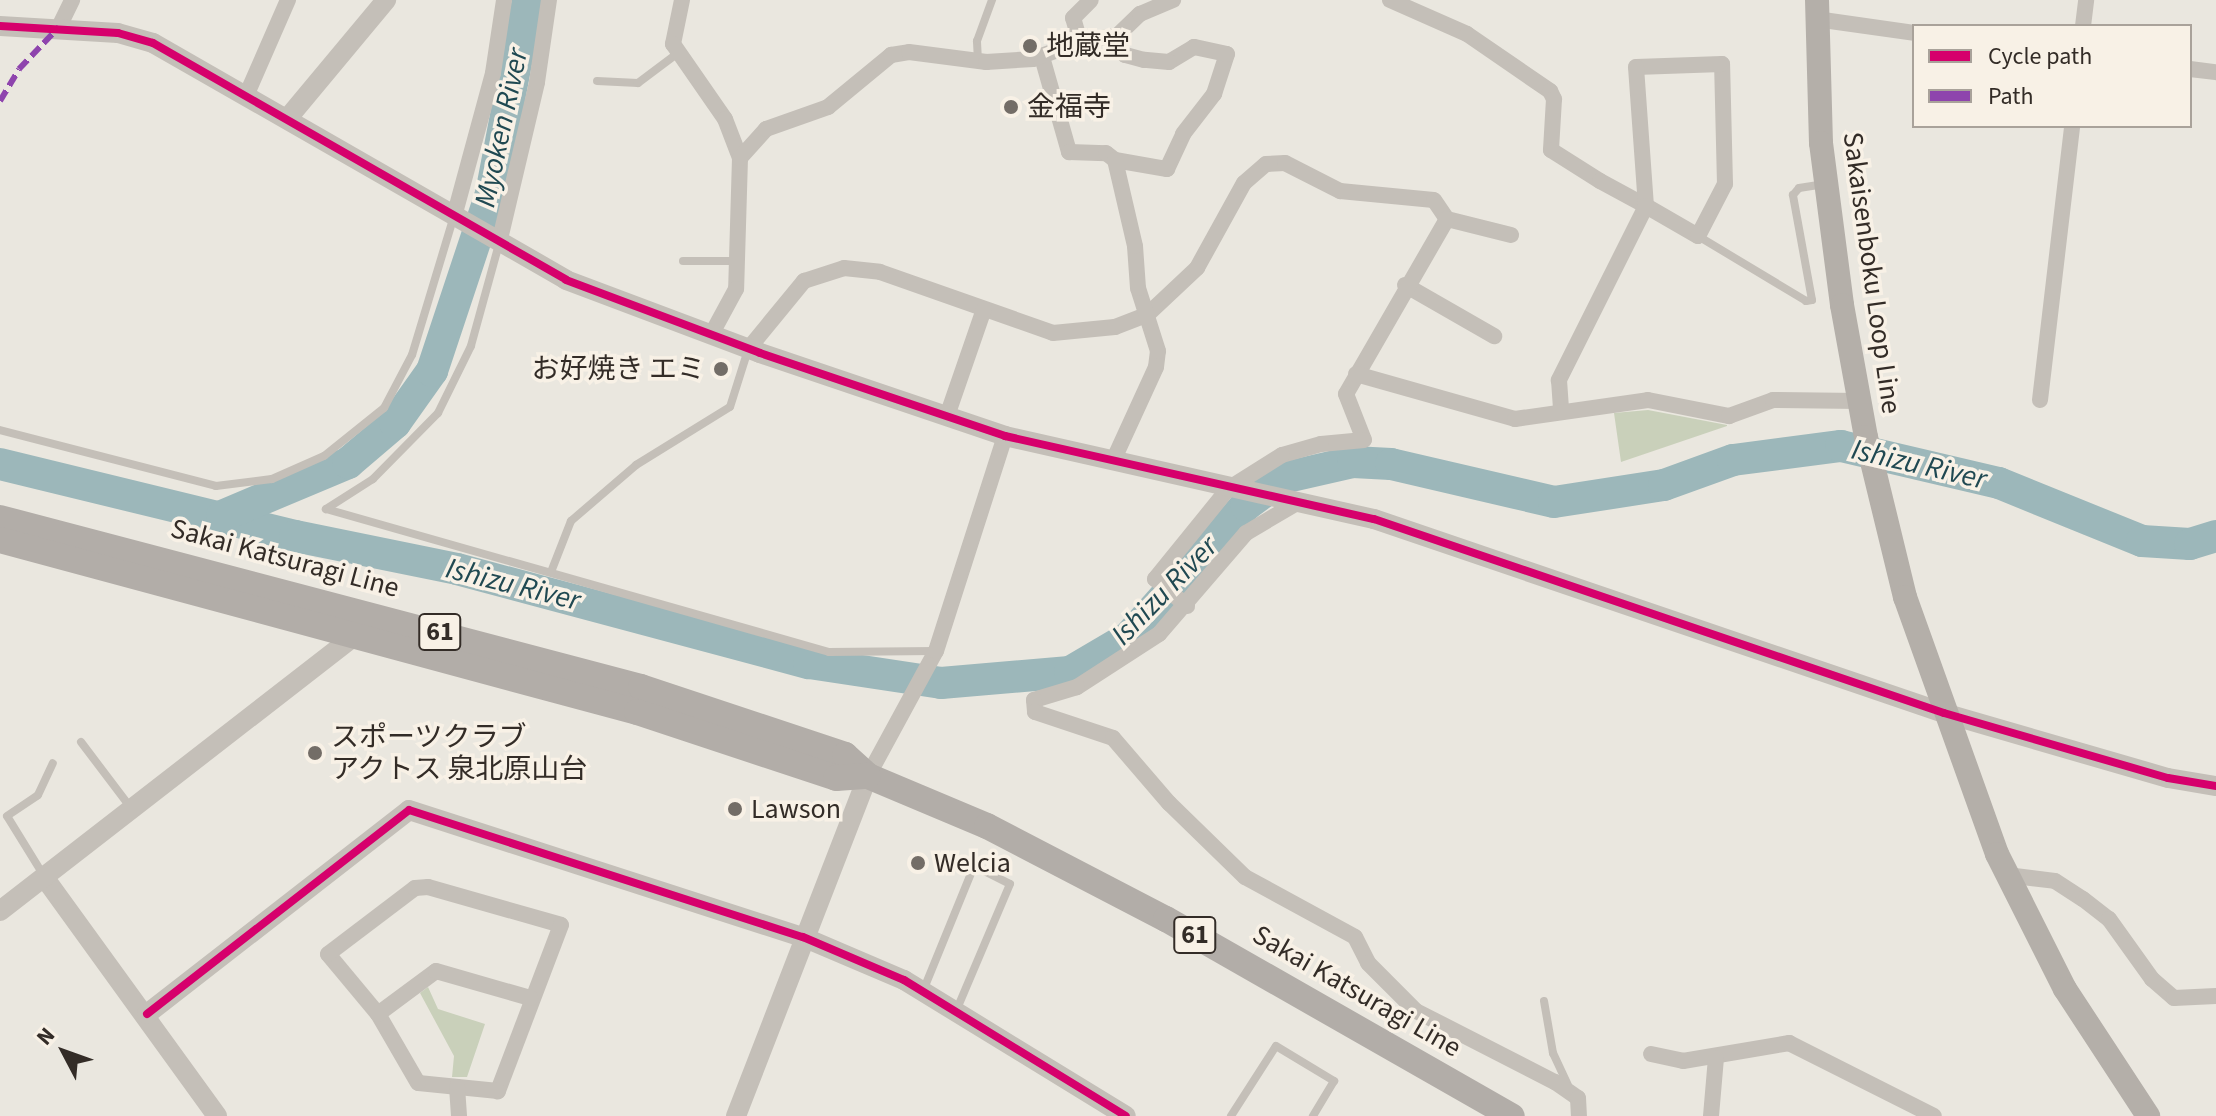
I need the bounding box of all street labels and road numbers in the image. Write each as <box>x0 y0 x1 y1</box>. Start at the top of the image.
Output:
street label: Sakaisenboku Loop Line <box>1836 130 1908 416</box>
street label: Sakai Katsuragi Line <box>167 511 403 605</box>
road number: 61 <box>418 610 462 654</box>
road number: 61 <box>1173 913 1217 957</box>
street label: Sakai Katsuragi Line <box>1247 918 1467 1064</box>

